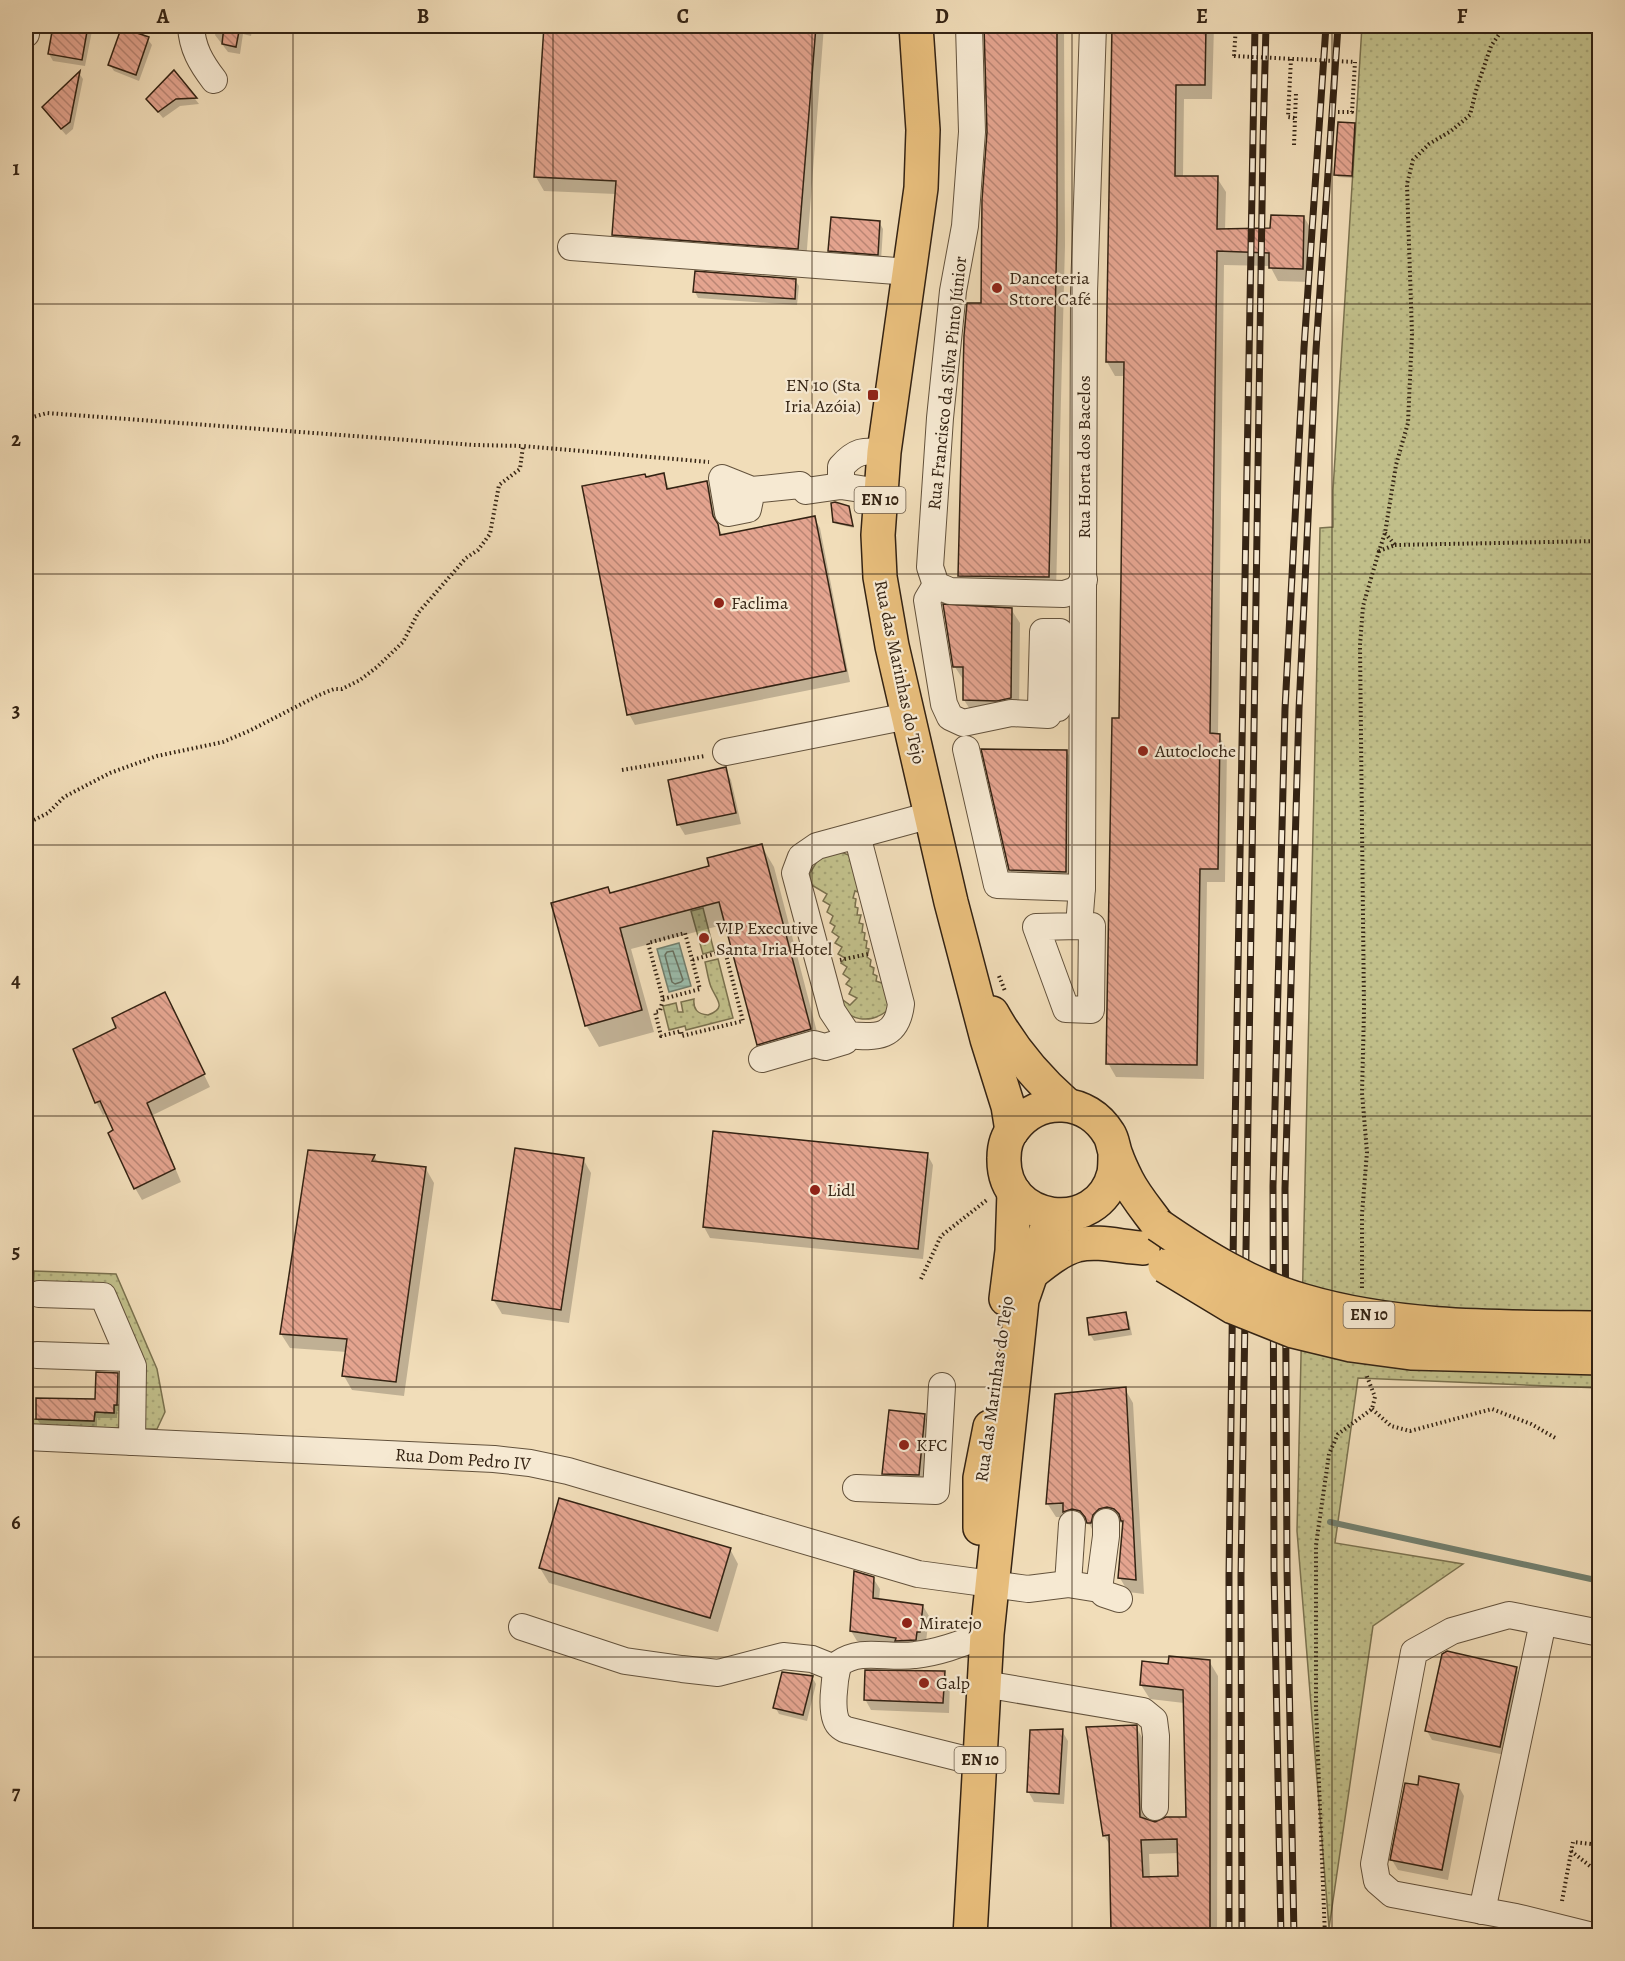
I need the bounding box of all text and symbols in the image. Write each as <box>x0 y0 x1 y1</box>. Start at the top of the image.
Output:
text: A <box>156 3 170 30</box>
text: B <box>417 3 429 30</box>
text: C <box>677 3 689 30</box>
text: D <box>935 3 949 30</box>
text: E <box>1196 3 1208 30</box>
text: F <box>1457 3 1468 30</box>
text: 1 <box>12 155 20 182</box>
street label: Rua Francisco da Silva Pinto Júnior <box>922 255 972 511</box>
place label: Danceteria Sttore Café <box>1009 266 1091 311</box>
marker: Danceteria Sttore Café <box>990 281 1004 295</box>
place label: EN 10 (Sta Iria Azóia) <box>785 373 862 418</box>
street label: Rua Horta dos Bacelos <box>1072 375 1096 539</box>
marker: EN 10 (Sta Iria Azóia) <box>866 388 880 402</box>
text: 2 <box>11 426 21 453</box>
road number: EN 10 <box>854 487 906 513</box>
street label: Rua das Marinhas do Tejo <box>869 578 931 766</box>
place label: Faclima <box>731 591 789 615</box>
marker: Faclima <box>712 596 726 610</box>
text: 3 <box>12 697 20 724</box>
place label: Autocloche <box>1154 739 1236 763</box>
marker: Autocloche <box>1136 744 1150 758</box>
place label: VIP Executive Santa Iria Hotel <box>715 916 833 961</box>
marker: VIP Executive Santa Iria Hotel <box>697 931 711 945</box>
text: 4 <box>11 967 21 994</box>
place label: Lidl <box>827 1178 856 1202</box>
marker: Lidl <box>808 1183 822 1197</box>
text: 5 <box>12 1238 20 1265</box>
street label: Rua das Marinhas do Tejo <box>969 1294 1019 1484</box>
road number: EN 10 <box>1344 1302 1394 1328</box>
place label: KFC <box>916 1433 948 1457</box>
marker: KFC <box>897 1438 911 1452</box>
street label: Rua Dom Pedro IV <box>394 1442 532 1476</box>
text: 6 <box>11 1509 21 1536</box>
place label: Miratejo <box>919 1611 982 1635</box>
marker: Miratejo <box>900 1616 914 1630</box>
place label: Galp <box>936 1671 970 1695</box>
marker: Galp <box>917 1676 931 1690</box>
road number: EN 10 <box>954 1747 1006 1773</box>
text: 7 <box>12 1779 21 1806</box>

